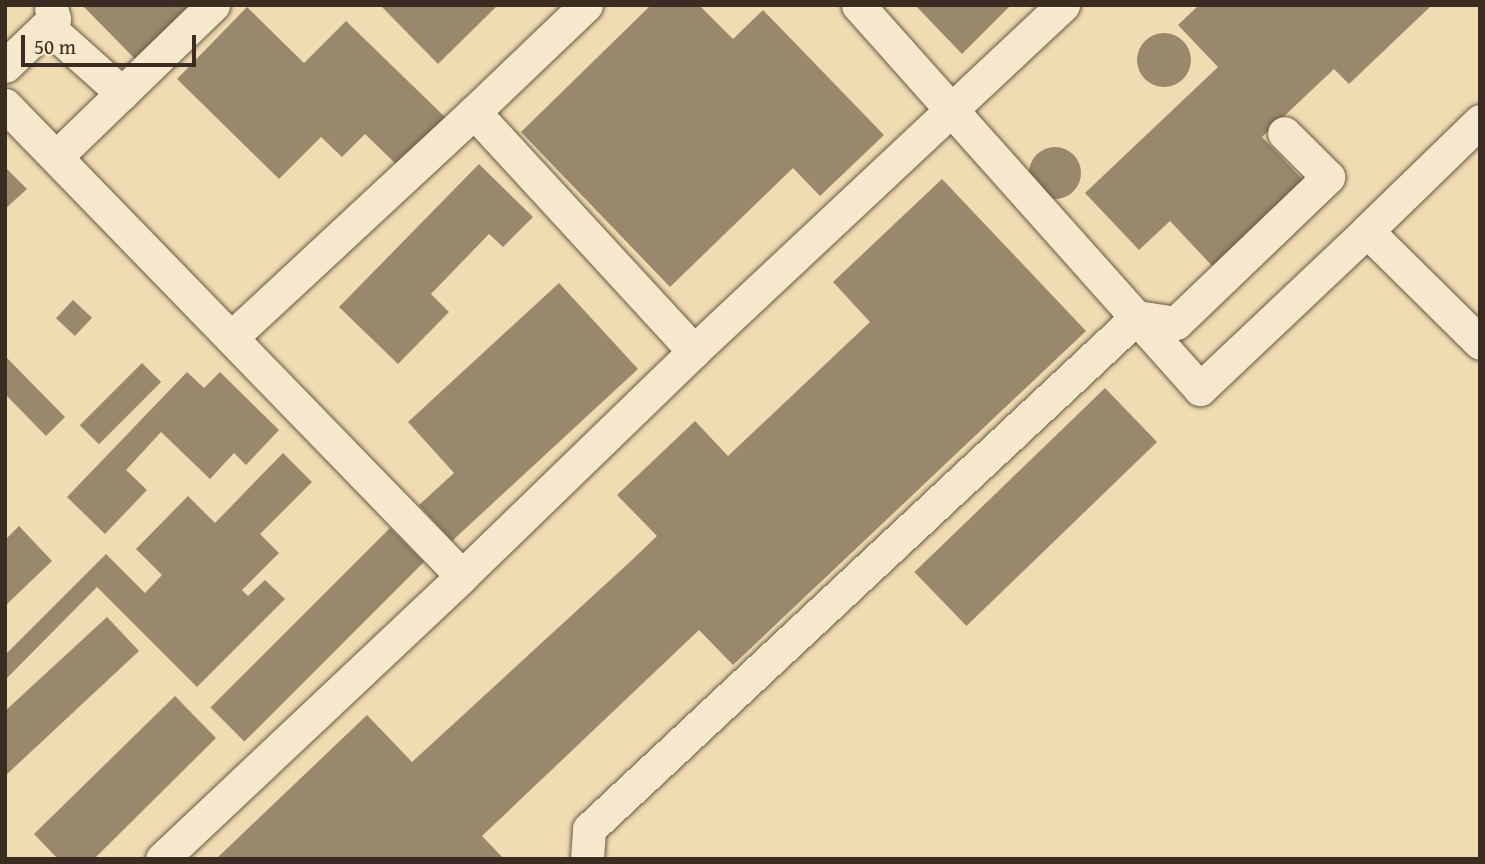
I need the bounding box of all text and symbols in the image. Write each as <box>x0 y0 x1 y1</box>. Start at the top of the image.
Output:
scale bar <box>24 21 200 65</box>
text: 50 m <box>34 31 76 62</box>

